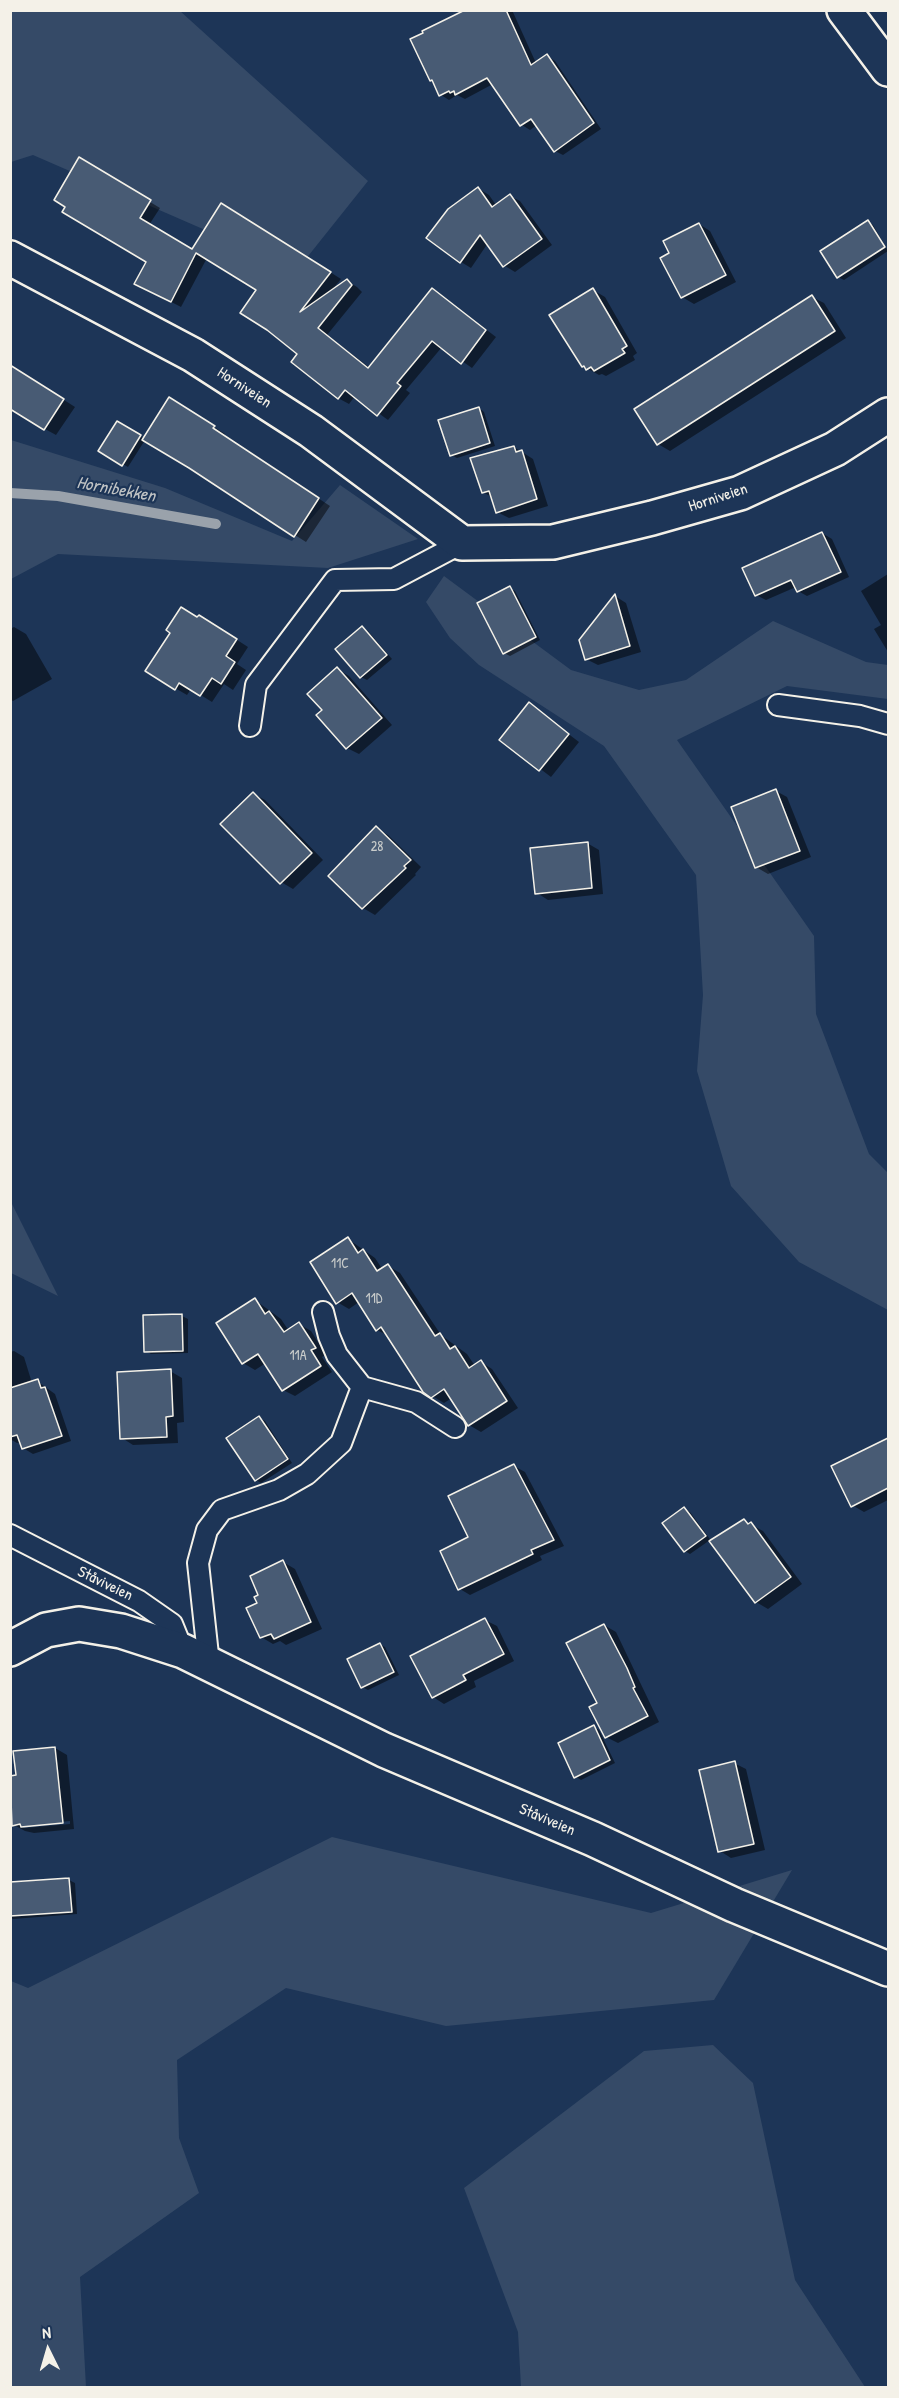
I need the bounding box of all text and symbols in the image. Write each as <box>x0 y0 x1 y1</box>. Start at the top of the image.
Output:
street label: Horniveien <box>213 363 275 413</box>
water label: Hornibekken <box>75 472 157 508</box>
street label: Horniveien <box>686 479 750 517</box>
house number: 28 <box>371 839 383 855</box>
house number: 11C <box>331 1256 349 1272</box>
house number: 11D <box>366 1291 382 1307</box>
house number: 11A <box>290 1348 306 1364</box>
street label: Ståviveien <box>74 1562 136 1606</box>
street label: Ståviveien <box>516 1800 578 1840</box>
north arrow <box>18 2320 78 2380</box>
text: N <box>41 2321 52 2343</box>

